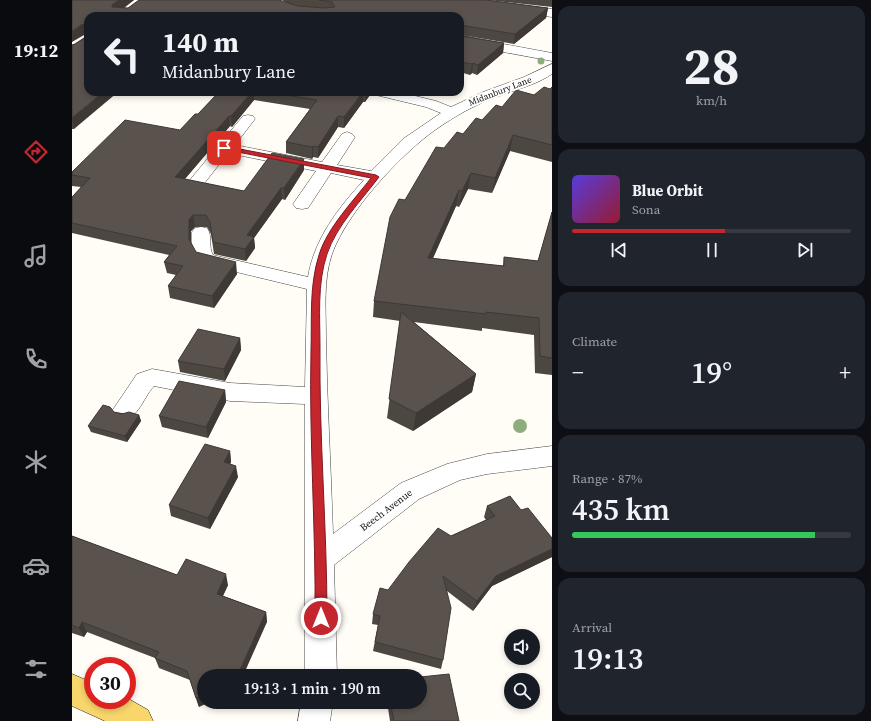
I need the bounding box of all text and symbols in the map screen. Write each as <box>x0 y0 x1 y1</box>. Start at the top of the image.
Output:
text: 140 m <box>162 23 239 61</box>
icon: left <box>96 28 148 80</box>
text: 28 <box>683 30 740 101</box>
text: 19:12 <box>14 38 58 63</box>
text: Midanbury Lane <box>162 59 295 84</box>
street label: Midanbury Lane <box>467 73 534 109</box>
text: km/h <box>696 92 727 109</box>
pin <box>207 131 241 165</box>
icon: arrive <box>213 137 235 159</box>
icon: directions <box>22 138 50 166</box>
text: Blue Orbit <box>632 180 703 201</box>
text: Sona <box>632 201 660 218</box>
icon: previous <box>608 239 630 261</box>
icon: pause <box>701 239 723 261</box>
icon: next <box>794 239 816 261</box>
icon: music <box>22 242 50 270</box>
text: Climate <box>572 333 617 350</box>
icon: phone <box>22 345 50 373</box>
text: 19° <box>691 352 732 393</box>
text: − <box>572 357 584 387</box>
text: + <box>839 357 851 387</box>
icon: climate <box>22 448 50 476</box>
text: Range · 87% <box>572 470 643 487</box>
street label: Beech Avenue <box>357 486 415 534</box>
text: 435 km <box>572 489 670 530</box>
icon: car <box>22 552 50 580</box>
position arrow <box>300 597 342 639</box>
text: Arrival <box>572 619 612 636</box>
map controls <box>504 629 540 709</box>
button: sound <box>504 629 540 665</box>
text: 19:13 <box>572 638 643 679</box>
icon: filters <box>22 655 50 683</box>
speed limit sign: 30 <box>84 657 136 709</box>
button: search <box>504 673 540 709</box>
text: 19:13 · 1 min · 190 m <box>244 678 380 699</box>

